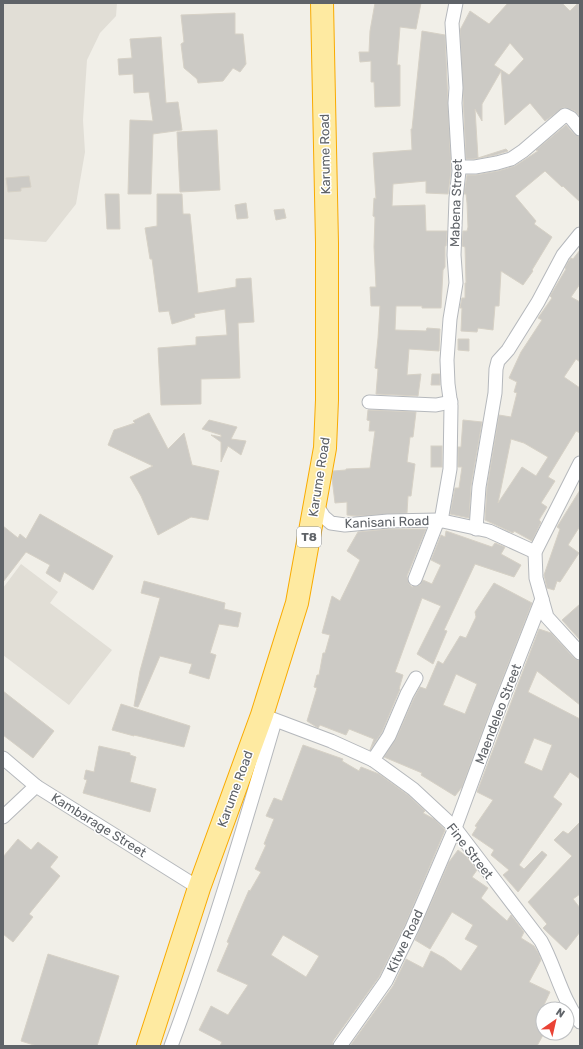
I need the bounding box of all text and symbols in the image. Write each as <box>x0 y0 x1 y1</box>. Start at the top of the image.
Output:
street label: Karume Road <box>317 114 333 194</box>
street label: Mabena Street <box>447 159 465 247</box>
street label: Karume Road <box>305 436 333 518</box>
street label: Kanisani Road <box>344 513 430 531</box>
road number: T8 <box>297 527 321 547</box>
street label: Maendeleo Street <box>472 662 524 766</box>
street label: Karume Road <box>214 749 256 829</box>
street label: Kambarage Street <box>48 790 149 861</box>
street label: Fine Street <box>444 820 496 882</box>
street label: Kitwe Road <box>384 907 426 975</box>
north arrow <box>535 1001 575 1041</box>
text: N <box>553 1006 567 1021</box>

